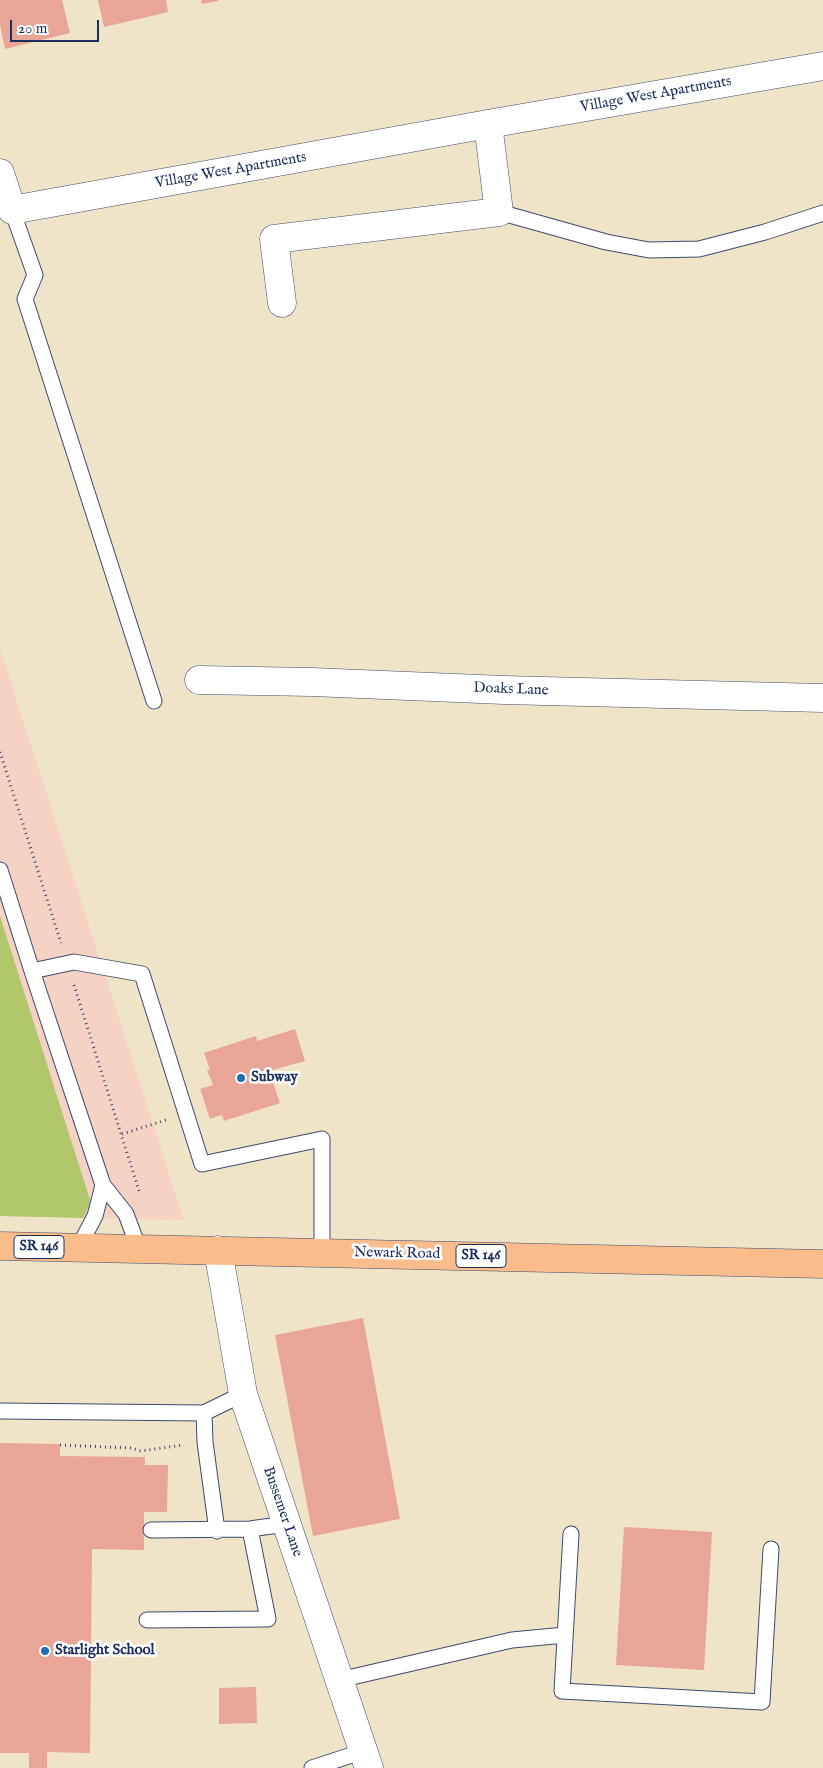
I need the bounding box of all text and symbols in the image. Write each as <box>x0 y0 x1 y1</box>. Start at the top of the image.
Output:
scale bar <box>12 10 101 42</box>
text: 20 m <box>18 19 47 38</box>
street label: Village West Apartments <box>579 73 733 117</box>
street label: Village West Apartments <box>154 149 308 193</box>
street label: Doaks Lane <box>473 680 549 700</box>
place label: Subway <box>251 1069 298 1087</box>
marker: Subway <box>235 1072 247 1084</box>
road number: SR 146 <box>14 1236 64 1258</box>
street label: Newark Road <box>354 1244 440 1264</box>
road number: SR 146 <box>456 1244 506 1268</box>
street label: Bussemer Lane <box>258 1464 306 1560</box>
place label: Starlight School <box>55 1642 155 1660</box>
marker: Starlight School <box>39 1645 51 1657</box>

